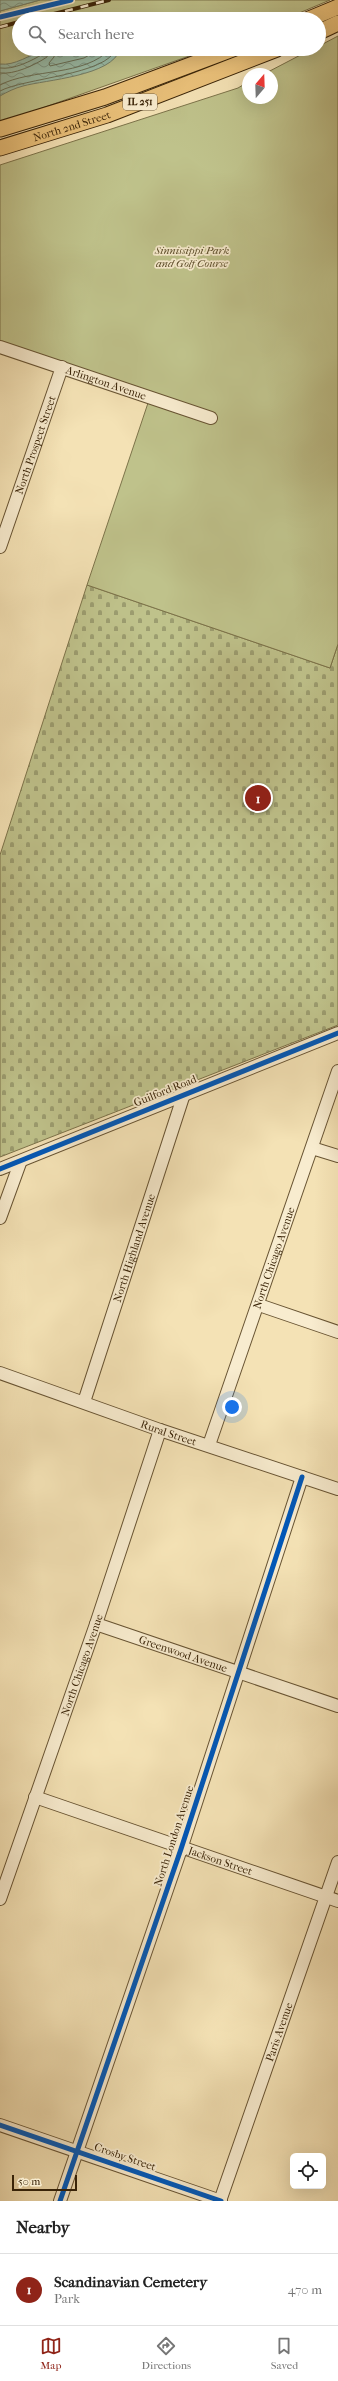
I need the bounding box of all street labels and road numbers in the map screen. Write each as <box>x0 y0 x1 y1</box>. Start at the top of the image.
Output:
road number: IL 251 <box>123 94 157 110</box>
street label: North 2nd Street <box>31 108 112 144</box>
street label: Arlington Avenue <box>63 363 149 402</box>
street label: North Prospect Street <box>12 394 58 496</box>
street label: Guilford Road <box>132 1072 199 1110</box>
street label: North Highland Avenue <box>110 1192 158 1304</box>
street label: North Chicago Avenue <box>250 1205 297 1311</box>
street label: Rural Street <box>139 1417 198 1448</box>
street label: North Chicago Avenue <box>58 1612 106 1717</box>
street label: Greenwood Avenue <box>137 1633 230 1675</box>
street label: North London Avenue <box>152 1783 197 1888</box>
street label: Jackson Street <box>186 1843 254 1878</box>
street label: Paris Avenue <box>263 2000 295 2063</box>
street label: Crosby Street <box>92 2140 158 2174</box>

